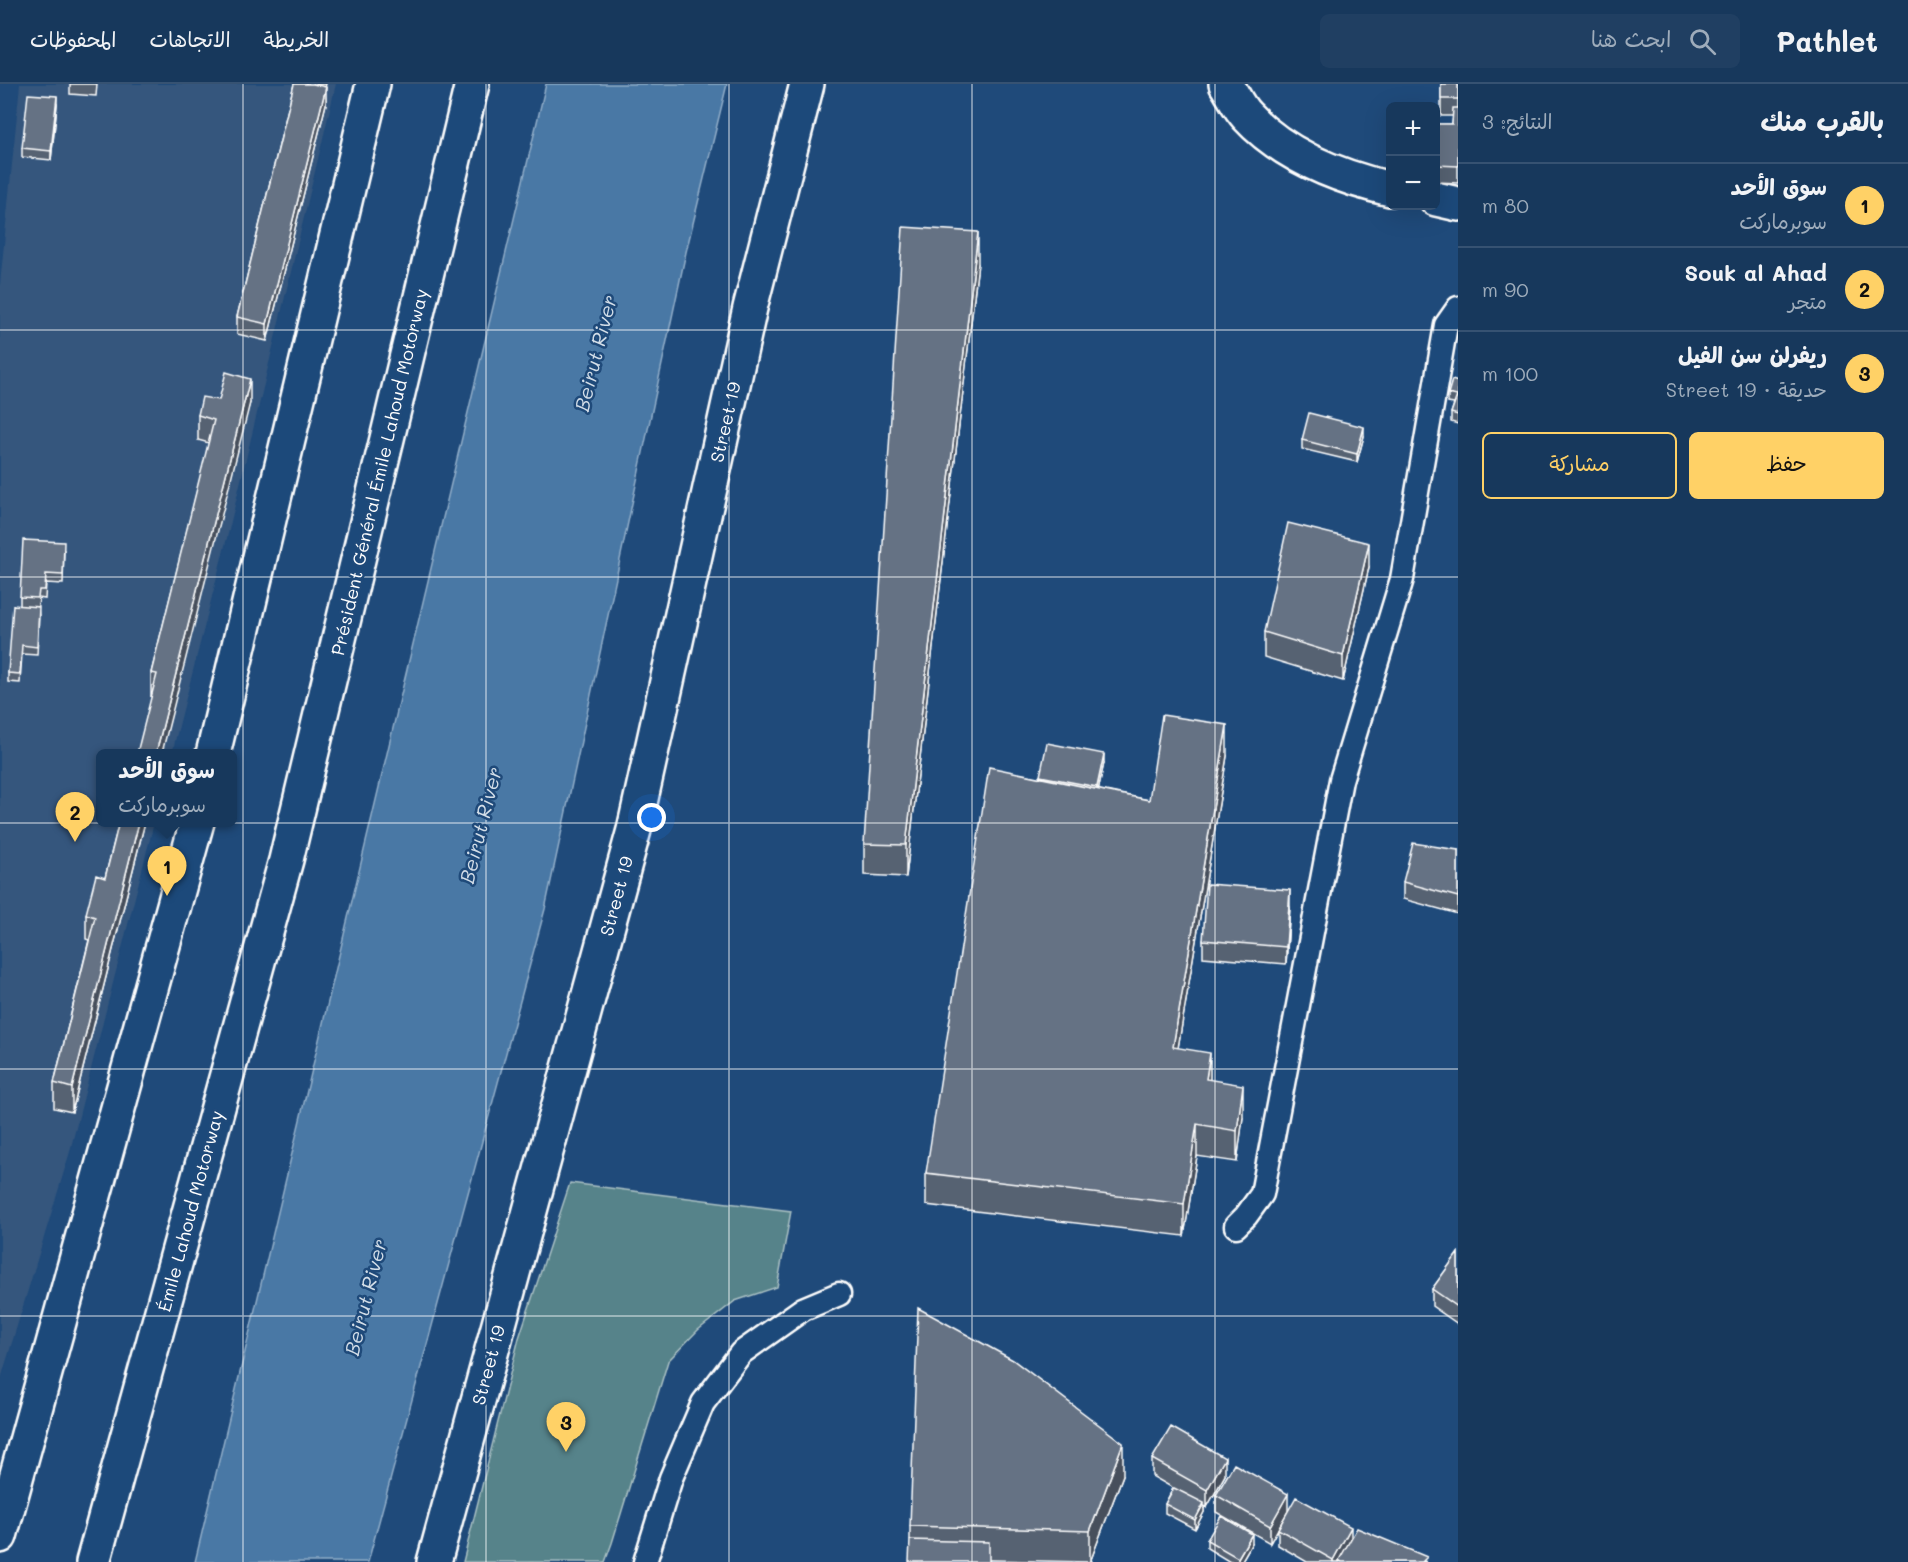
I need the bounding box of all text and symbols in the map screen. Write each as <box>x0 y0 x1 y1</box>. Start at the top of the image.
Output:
search box <box>1320 14 1740 68</box>
text: Pathlet <box>1776 23 1878 59</box>
text: ابحث هنا <box>1591 24 1671 53</box>
text: المحفوظات <box>30 25 116 52</box>
text: الاتجاهات <box>149 25 231 52</box>
text: الخريطة <box>264 25 329 52</box>
icon: search <box>1686 25 1719 58</box>
map controls <box>1386 102 1440 210</box>
button: + <box>1386 102 1440 156</box>
text: بالقرب منك <box>1761 104 1884 138</box>
text: النتائج: 3 <box>1482 108 1552 134</box>
button: − <box>1386 156 1440 210</box>
text: سوق الأحد <box>1730 172 1827 201</box>
text: 80 m <box>1482 192 1529 218</box>
text: 1 <box>1860 192 1869 218</box>
text: سوبرماركت <box>1739 208 1827 234</box>
text: Souk al Ahad <box>1685 258 1827 287</box>
text: 90 m <box>1482 276 1529 302</box>
text: 2 <box>1859 276 1870 302</box>
street label: Président Général Émile Lahoud Motorway <box>325 286 433 658</box>
text: متجر <box>1788 288 1827 314</box>
water label: Beirut River <box>568 292 622 414</box>
text: ريفرلن سن الفيل <box>1678 340 1827 369</box>
text: 100 m <box>1482 360 1538 386</box>
text: 3 <box>1859 360 1871 386</box>
text: حديقة · Street 19 <box>1666 376 1827 402</box>
street label: Street 19 <box>704 379 746 465</box>
button: مشاركة <box>1482 432 1677 499</box>
button: حفظ <box>1689 432 1884 499</box>
popup <box>96 749 237 827</box>
text: سوق الأحد <box>118 755 215 784</box>
water label: Beirut River <box>453 764 507 886</box>
text: سوبرماركت <box>118 791 206 817</box>
pin: 2 <box>56 792 94 842</box>
your location <box>637 803 666 832</box>
pin: 1 <box>148 846 186 896</box>
street label: Street 19 <box>594 853 638 939</box>
street label: Émile Lahoud Motorway <box>152 1108 228 1314</box>
water label: Beirut River <box>338 1236 392 1358</box>
street label: Street 19 <box>466 1322 510 1408</box>
pin: 3 <box>546 1402 586 1452</box>

